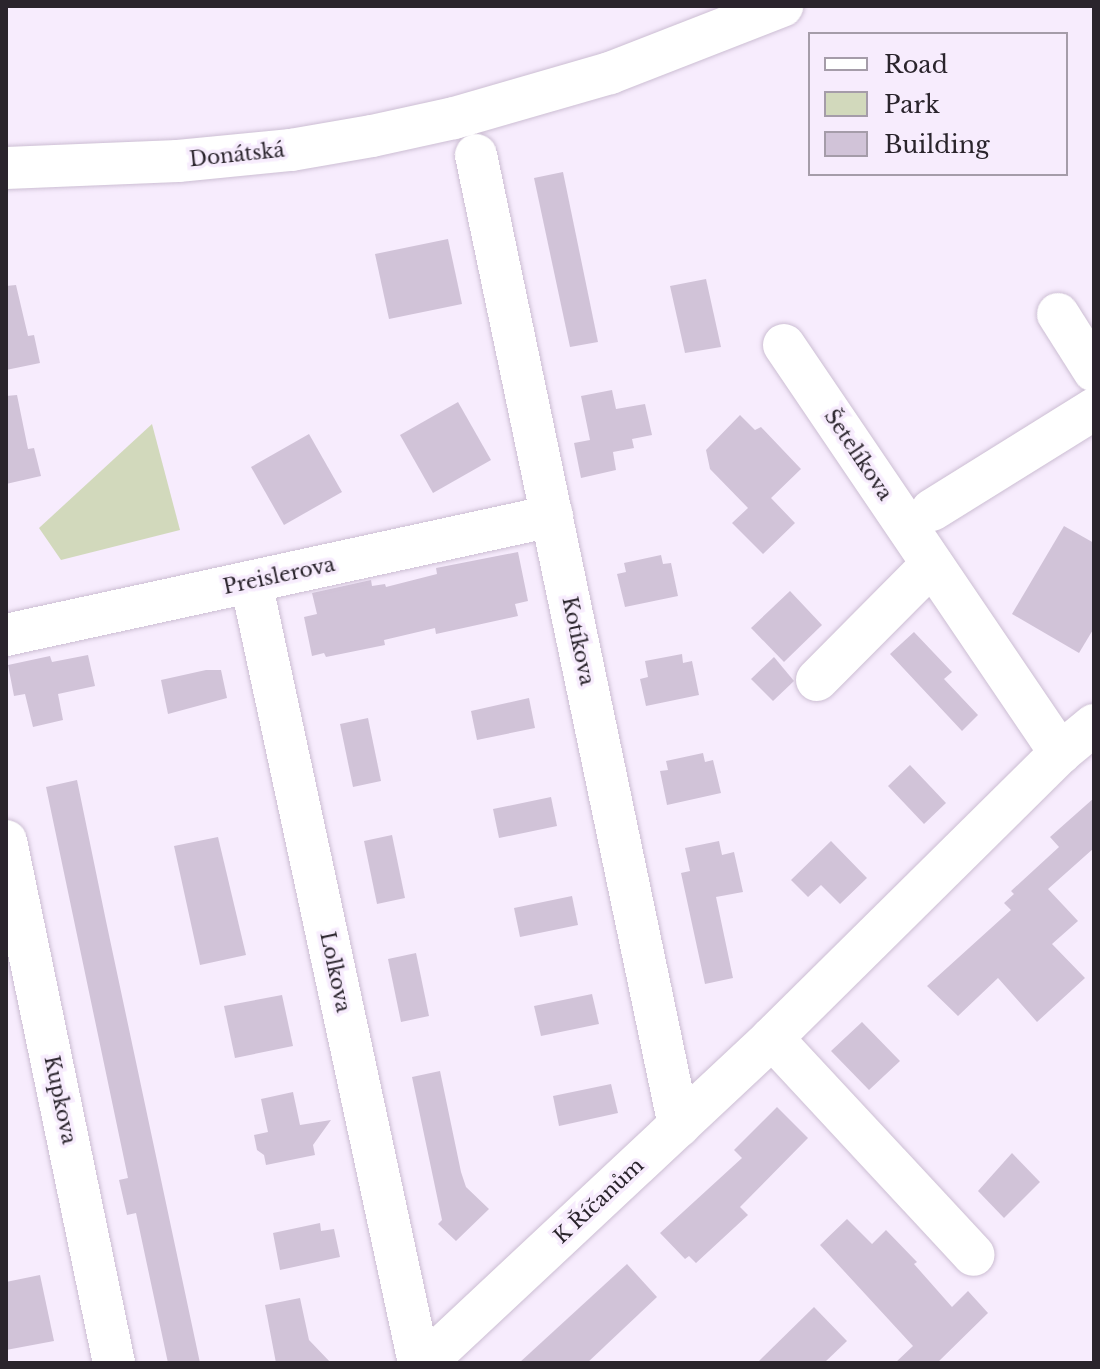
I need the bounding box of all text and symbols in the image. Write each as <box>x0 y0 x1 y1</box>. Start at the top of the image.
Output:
legend <box>808 32 1068 176</box>
text: Road <box>884 50 948 79</box>
text: Park <box>884 90 940 119</box>
text: Building <box>884 130 990 159</box>
street label: Donátská <box>188 138 286 172</box>
street label: Šetelíkova <box>819 405 897 505</box>
street label: Preislerova <box>221 552 337 600</box>
street label: Kotíkova <box>557 595 599 687</box>
street label: Lolkova <box>315 930 355 1014</box>
street label: Kupkova <box>39 1054 81 1146</box>
street label: K Říčanům <box>549 1153 649 1249</box>

